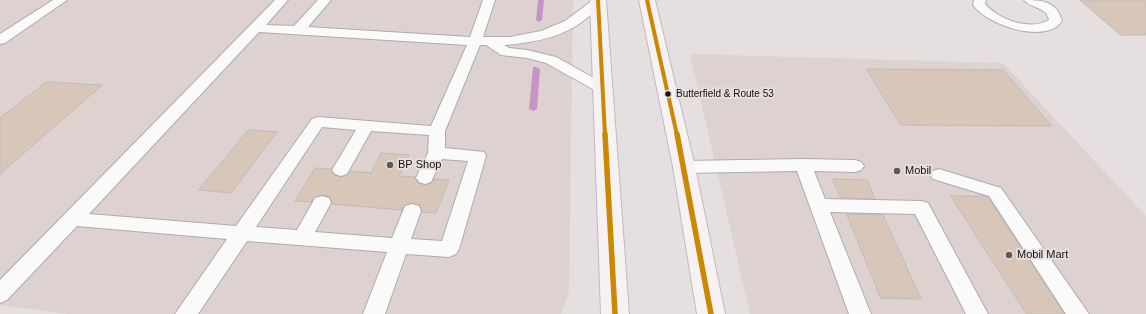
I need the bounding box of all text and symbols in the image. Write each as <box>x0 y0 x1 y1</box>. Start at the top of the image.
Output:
place label: Butterfield & Route 53 <box>676 88 774 100</box>
marker: Butterfield & Route 53 <box>663 89 673 99</box>
place label: BP Shop <box>398 158 441 172</box>
marker: BP Shop <box>385 160 395 170</box>
place label: Mobil <box>905 164 931 178</box>
marker: Mobil <box>892 166 902 176</box>
place label: Mobil Mart <box>1017 248 1068 262</box>
marker: Mobil Mart <box>1004 250 1014 260</box>

